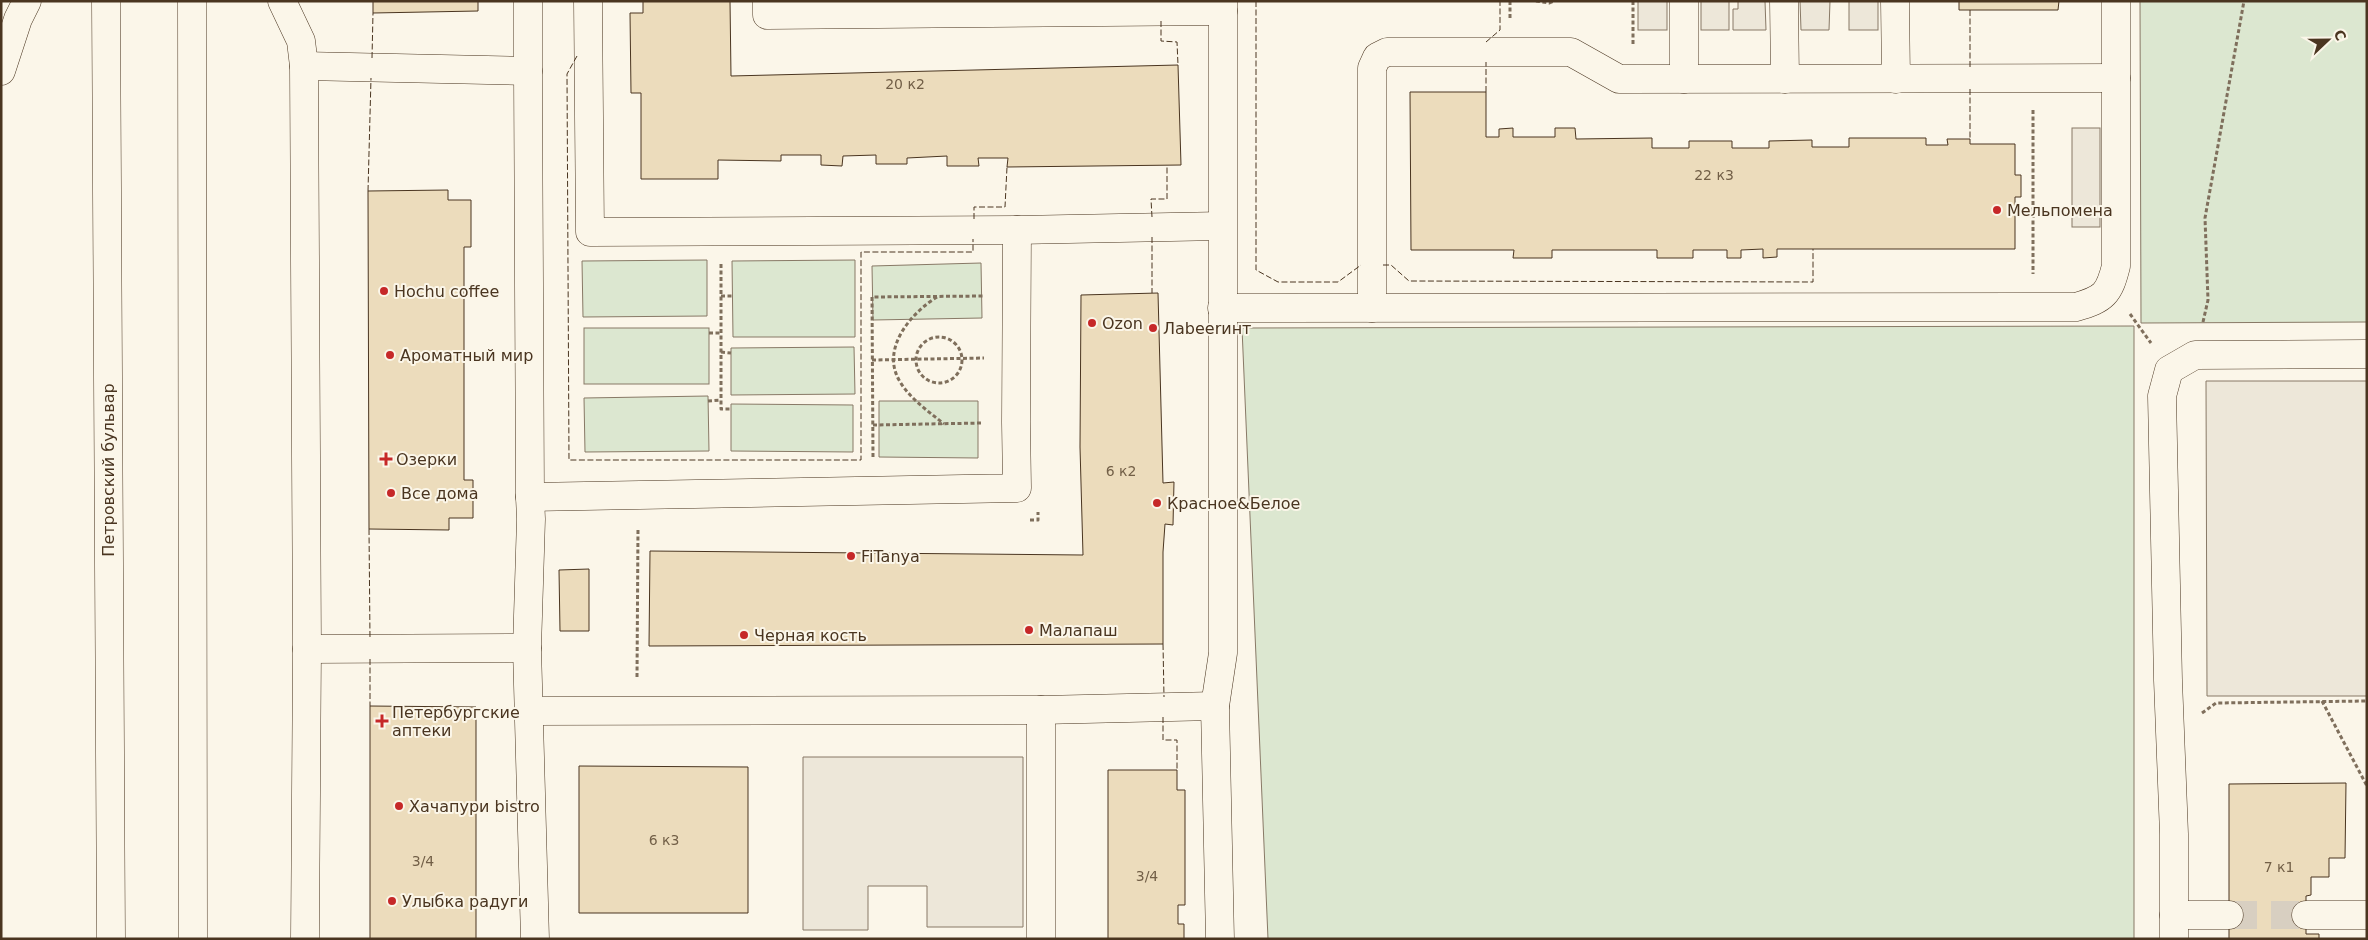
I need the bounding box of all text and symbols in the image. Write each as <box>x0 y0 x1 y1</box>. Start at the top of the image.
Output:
north arrow <box>2303 15 2353 65</box>
text: С <box>2331 27 2349 43</box>
house number: 20 к2 <box>885 76 925 92</box>
house number: 22 к3 <box>1694 167 1734 183</box>
place label: Мельпомена <box>2007 201 2113 220</box>
marker: Мельпомена <box>1991 204 2003 216</box>
place label: Hochu coffee <box>394 282 499 301</box>
marker: Hochu coffee <box>378 285 390 297</box>
place label: Ozon <box>1102 314 1143 333</box>
marker: Ozon <box>1086 317 1098 329</box>
place label: Лаbeerинт <box>1163 319 1251 338</box>
marker: Лаbeerинт <box>1147 322 1159 334</box>
place label: Ароматный мир <box>400 346 533 365</box>
marker: Ароматный мир <box>384 349 396 361</box>
street label: Петровский бульвар <box>99 383 118 557</box>
place label: Озерки <box>396 450 457 469</box>
marker: Озерки <box>380 453 392 465</box>
house number: 6 к2 <box>1106 463 1136 479</box>
place label: Все дома <box>401 484 478 503</box>
marker: Все дома <box>385 487 397 499</box>
place label: Красное&Белое <box>1167 494 1300 513</box>
marker: Красное&Белое <box>1151 497 1163 509</box>
place label: FiTanya <box>861 547 920 566</box>
marker: FiTanya <box>845 550 857 562</box>
place label: Малапаш <box>1039 621 1118 640</box>
marker: Малапаш <box>1023 624 1035 636</box>
place label: Черная кость <box>754 626 867 645</box>
marker: Черная кость <box>738 629 750 641</box>
place label: Петербургские аптеки <box>392 703 520 740</box>
marker: Петербургские аптеки <box>376 715 388 727</box>
place label: Хачапури bistro <box>409 797 540 816</box>
marker: Хачапури bistro <box>393 800 405 812</box>
house number: 6 к3 <box>649 832 679 848</box>
house number: 3/4 <box>412 853 434 869</box>
house number: 7 к1 <box>2264 859 2294 875</box>
house number: 3/4 <box>1136 868 1158 884</box>
place label: Улыбка радуги <box>402 892 528 911</box>
marker: Улыбка радуги <box>386 895 398 907</box>

